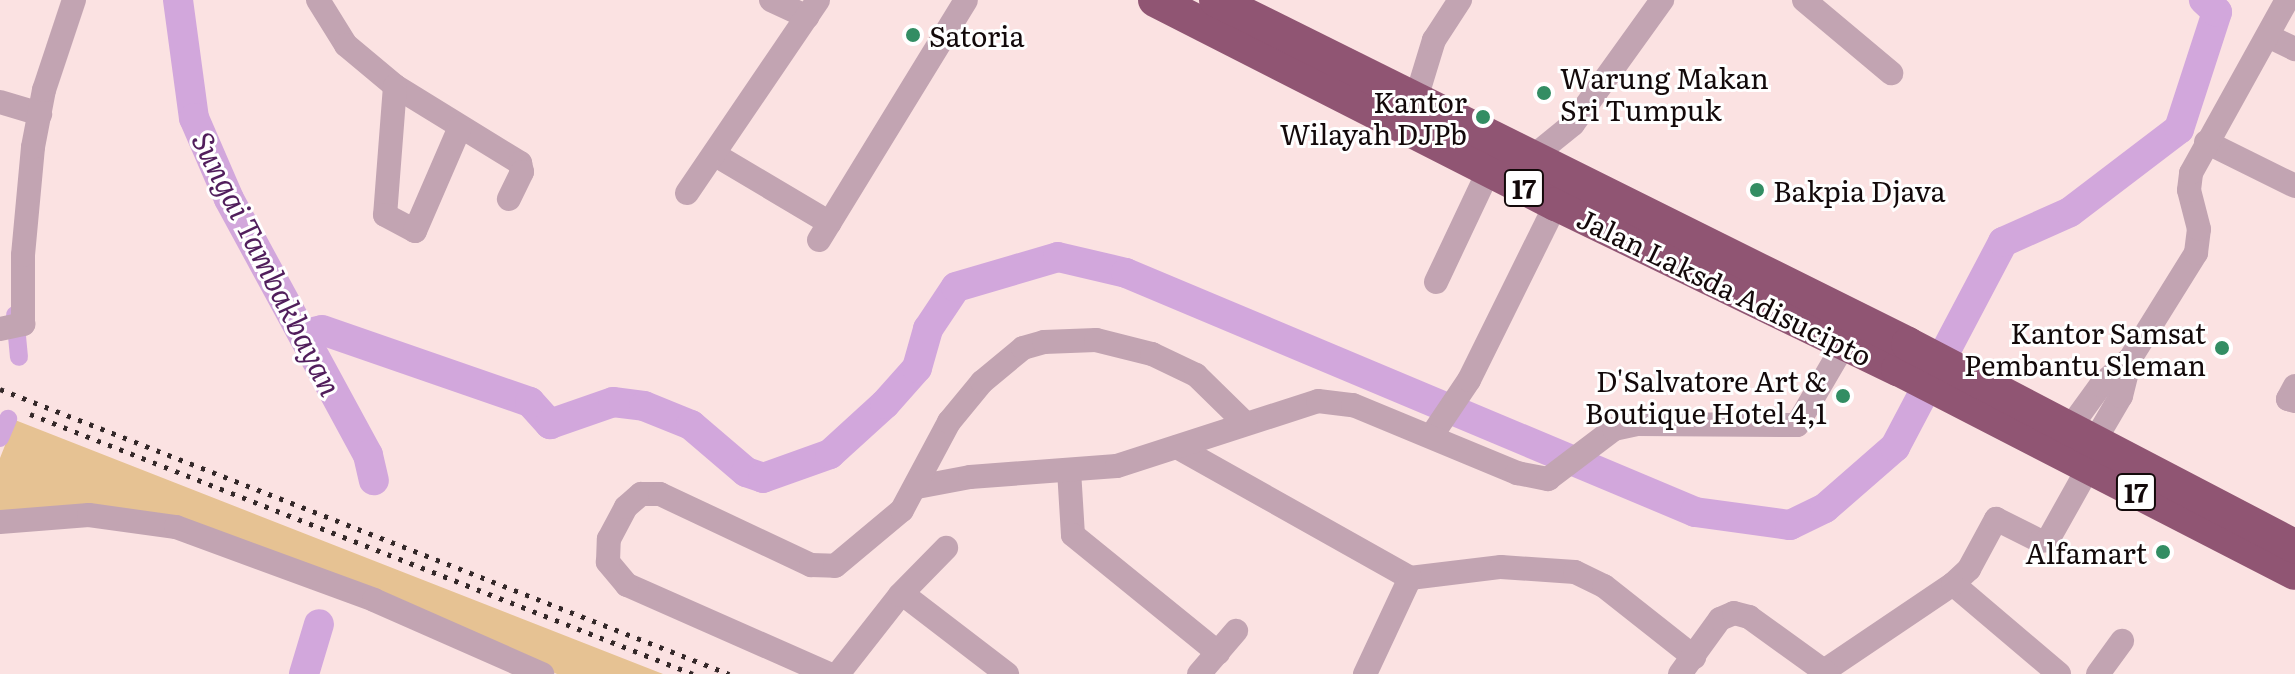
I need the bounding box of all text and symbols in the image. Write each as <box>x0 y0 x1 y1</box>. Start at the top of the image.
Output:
place label: Satoria <box>929 18 1025 52</box>
marker: Satoria <box>904 26 922 44</box>
place label: Warung Makan Sri Tumpuk <box>1560 60 1769 126</box>
place label: Kantor Wilayah DJPb <box>1280 84 1467 150</box>
marker: Warung Makan Sri Tumpuk <box>1535 84 1553 102</box>
marker: Kantor Wilayah DJPb <box>1474 108 1492 126</box>
water label: Sungai Tambakbayan <box>186 125 350 401</box>
road number: 17 <box>1502 166 1546 210</box>
place label: Bakpia Djava <box>1773 173 1946 207</box>
marker: Bakpia Djava <box>1748 181 1766 199</box>
street label: Jalan Laksda Adisucipto <box>1572 200 1878 372</box>
place label: Kantor Samsat Pembantu Sleman <box>1964 315 2206 381</box>
marker: Kantor Samsat Pembantu Sleman <box>2213 339 2231 357</box>
place label: D'Salvatore Art & Boutique Hotel 4,1 <box>1585 363 1827 429</box>
marker: D'Salvatore Art & Boutique Hotel 4,1 <box>1834 387 1852 405</box>
road number: 17 <box>2114 470 2158 514</box>
place label: Alfamart <box>2025 535 2147 569</box>
marker: Alfamart <box>2154 543 2172 561</box>

